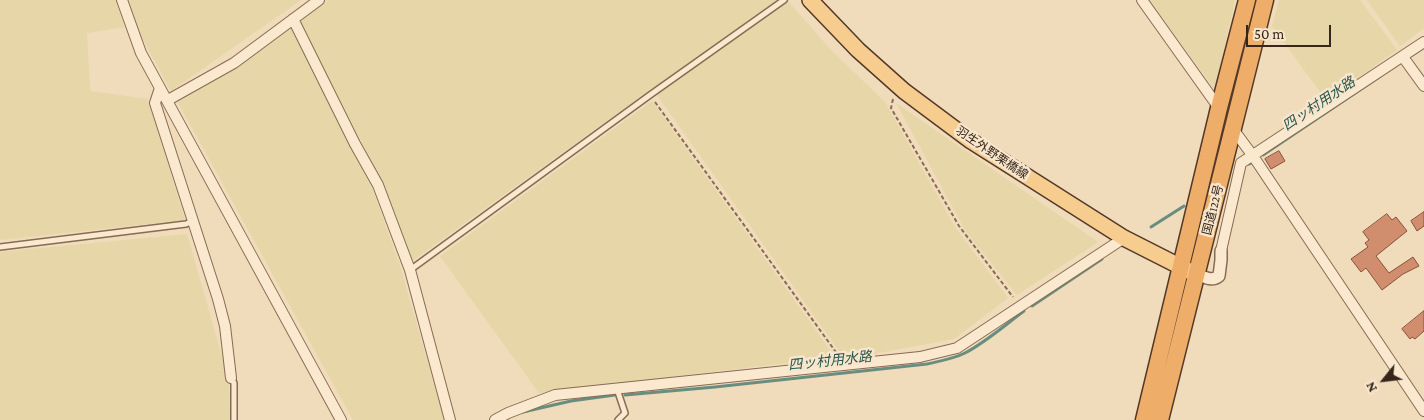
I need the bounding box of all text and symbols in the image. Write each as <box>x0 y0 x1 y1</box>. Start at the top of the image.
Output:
scale bar <box>1249 15 1334 47</box>
text: 50 m <box>1254 26 1284 42</box>
water label: 四ッ村用水路 <box>1279 74 1359 134</box>
street label: 羽生外野栗橋線 <box>953 124 1031 182</box>
street label: 国道122号 <box>1200 183 1226 237</box>
water label: 四ッ村用水路 <box>787 348 873 374</box>
north arrow <box>1359 355 1409 405</box>
text: N <box>1362 379 1380 395</box>

